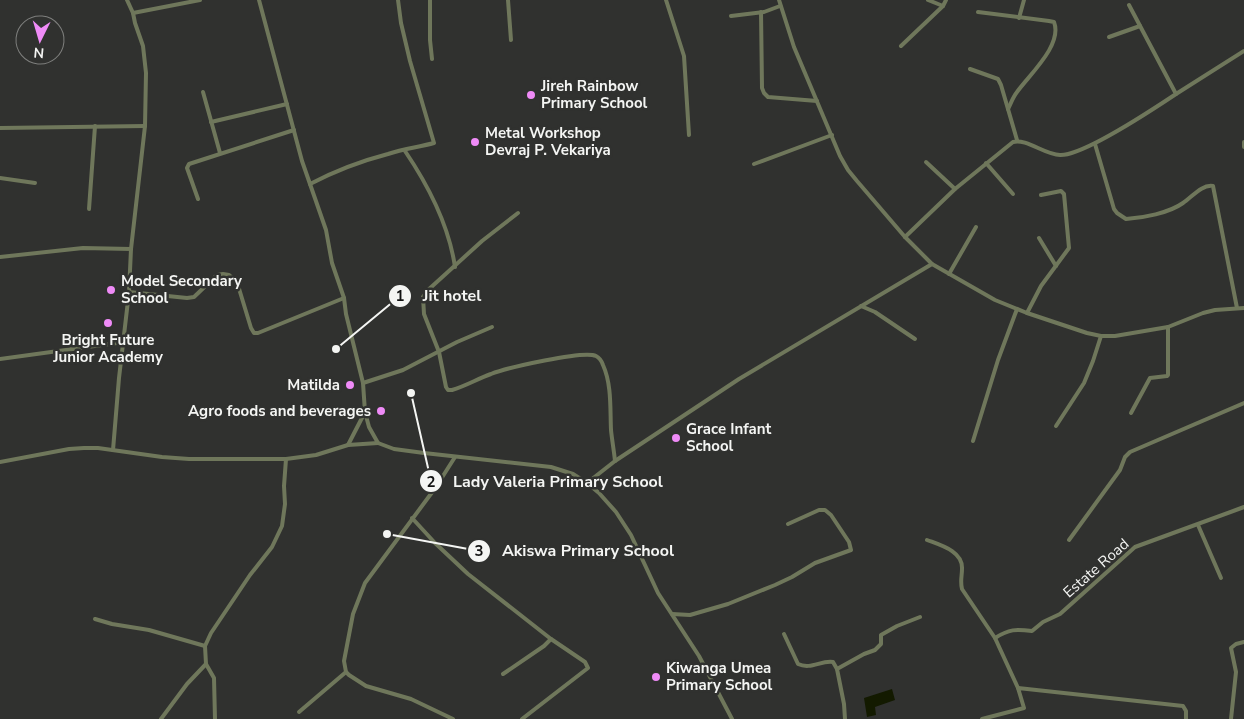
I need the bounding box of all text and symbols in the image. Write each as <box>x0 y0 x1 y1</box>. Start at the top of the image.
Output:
north arrow <box>15 15 65 65</box>
text: N <box>33 43 45 62</box>
place label: Jireh Rainbow Primary School <box>540 76 648 113</box>
marker: Jireh Rainbow Primary School <box>525 89 537 101</box>
place label: Metal Workshop Devraj P. Vekariya <box>485 123 611 160</box>
marker: Metal Workshop Devraj P. Vekariya <box>469 136 481 148</box>
place label: Model Secondary School <box>121 271 242 308</box>
callout: Jit hotel <box>387 280 491 311</box>
marker: Model Secondary School <box>105 284 117 296</box>
text: Jit hotel <box>422 285 481 307</box>
text: 1 <box>395 286 405 306</box>
marker: Bright Future Junior Academy <box>102 317 114 329</box>
place label: Bright Future Junior Academy <box>52 330 163 367</box>
place label: Matilda <box>287 375 340 395</box>
marker: Matilda <box>344 379 356 391</box>
place label: Agro foods and beverages <box>188 401 371 421</box>
marker: Agro foods and beverages <box>375 405 387 417</box>
place label: Grace Infant School <box>686 419 772 456</box>
marker: Grace Infant School <box>670 432 682 444</box>
callout: Lady Valeria Primary School <box>419 466 673 497</box>
text: Lady Valeria Primary School <box>453 471 663 493</box>
text: 2 <box>426 472 436 492</box>
street label: Estate Road <box>1059 534 1133 602</box>
callout: Akiswa Primary School <box>467 535 684 566</box>
text: Akiswa Primary School <box>502 540 674 562</box>
text: 3 <box>474 541 484 561</box>
place label: Kiwanga Umea Primary School <box>666 658 773 695</box>
marker: Kiwanga Umea Primary School <box>650 671 662 683</box>

